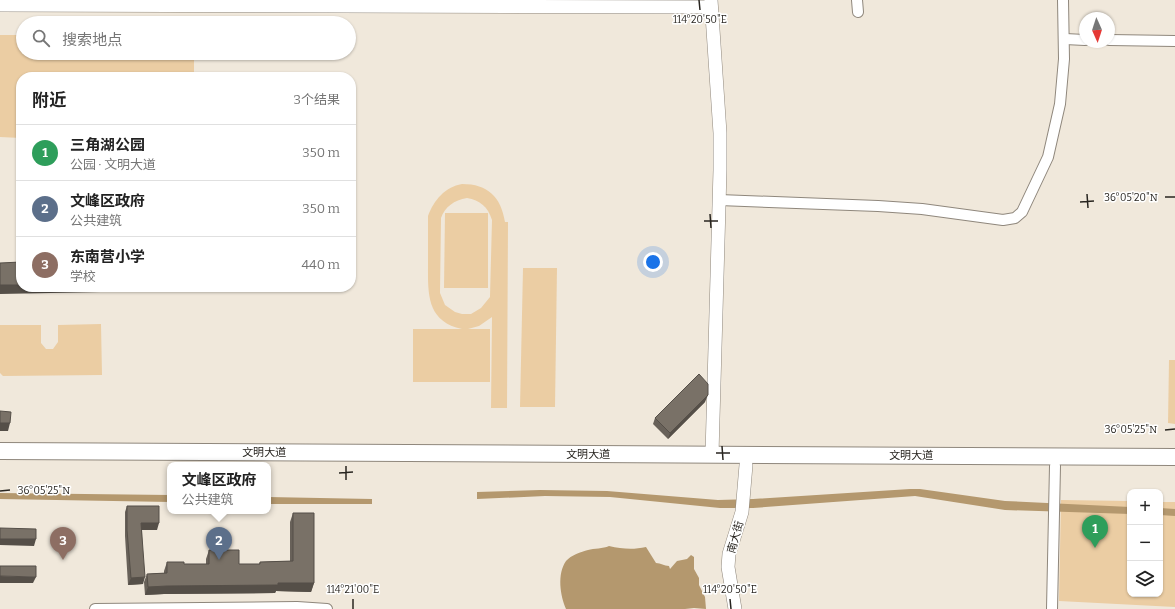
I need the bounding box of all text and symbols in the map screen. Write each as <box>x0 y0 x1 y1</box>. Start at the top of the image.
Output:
north arrow <box>1079 12 1115 48</box>
text: 114°20'50"E <box>673 14 727 26</box>
search box <box>16 16 356 60</box>
icon: search <box>30 27 52 49</box>
text: 搜索地点 <box>62 31 122 49</box>
text: 附近 <box>32 90 66 111</box>
text: 3个结果 <box>294 92 340 107</box>
text: 三角湖公园 <box>70 136 145 154</box>
text: 1 <box>42 145 48 160</box>
text: 350 m <box>302 145 340 160</box>
text: 公园 · 文明大道 <box>70 157 156 172</box>
text: 文峰区政府 <box>70 192 145 210</box>
text: 36°05'20"N <box>1104 192 1158 204</box>
text: 2 <box>41 201 49 216</box>
text: 350 m <box>302 201 340 216</box>
text: 公共建筑 <box>70 213 122 228</box>
text: 东南营小学 <box>70 248 145 266</box>
your location <box>643 252 663 272</box>
text: 3 <box>41 257 49 272</box>
text: 440 m <box>301 257 340 272</box>
text: 学校 <box>70 269 96 284</box>
text: 36°05'25"N <box>1105 424 1157 436</box>
street label: 文明大道 <box>242 446 286 459</box>
street label: 文明大道 <box>566 448 610 461</box>
street label: 文明大道 <box>889 449 933 462</box>
popup <box>167 462 271 514</box>
text: 文峰区政府 <box>181 471 257 489</box>
text: 36°05'25"N <box>18 485 70 497</box>
map controls <box>1127 489 1163 597</box>
button: + <box>1127 489 1163 525</box>
text: 公共建筑 <box>181 492 234 507</box>
pin: 1 <box>1082 515 1108 548</box>
street label: 南大街 <box>725 519 746 555</box>
button: − <box>1127 525 1163 561</box>
pin: 3 <box>50 527 76 560</box>
pin: 2 <box>206 527 232 560</box>
button: layers <box>1127 561 1163 597</box>
text: 114°21'00"E <box>327 584 379 596</box>
text: 114°20'50"E <box>703 584 757 596</box>

